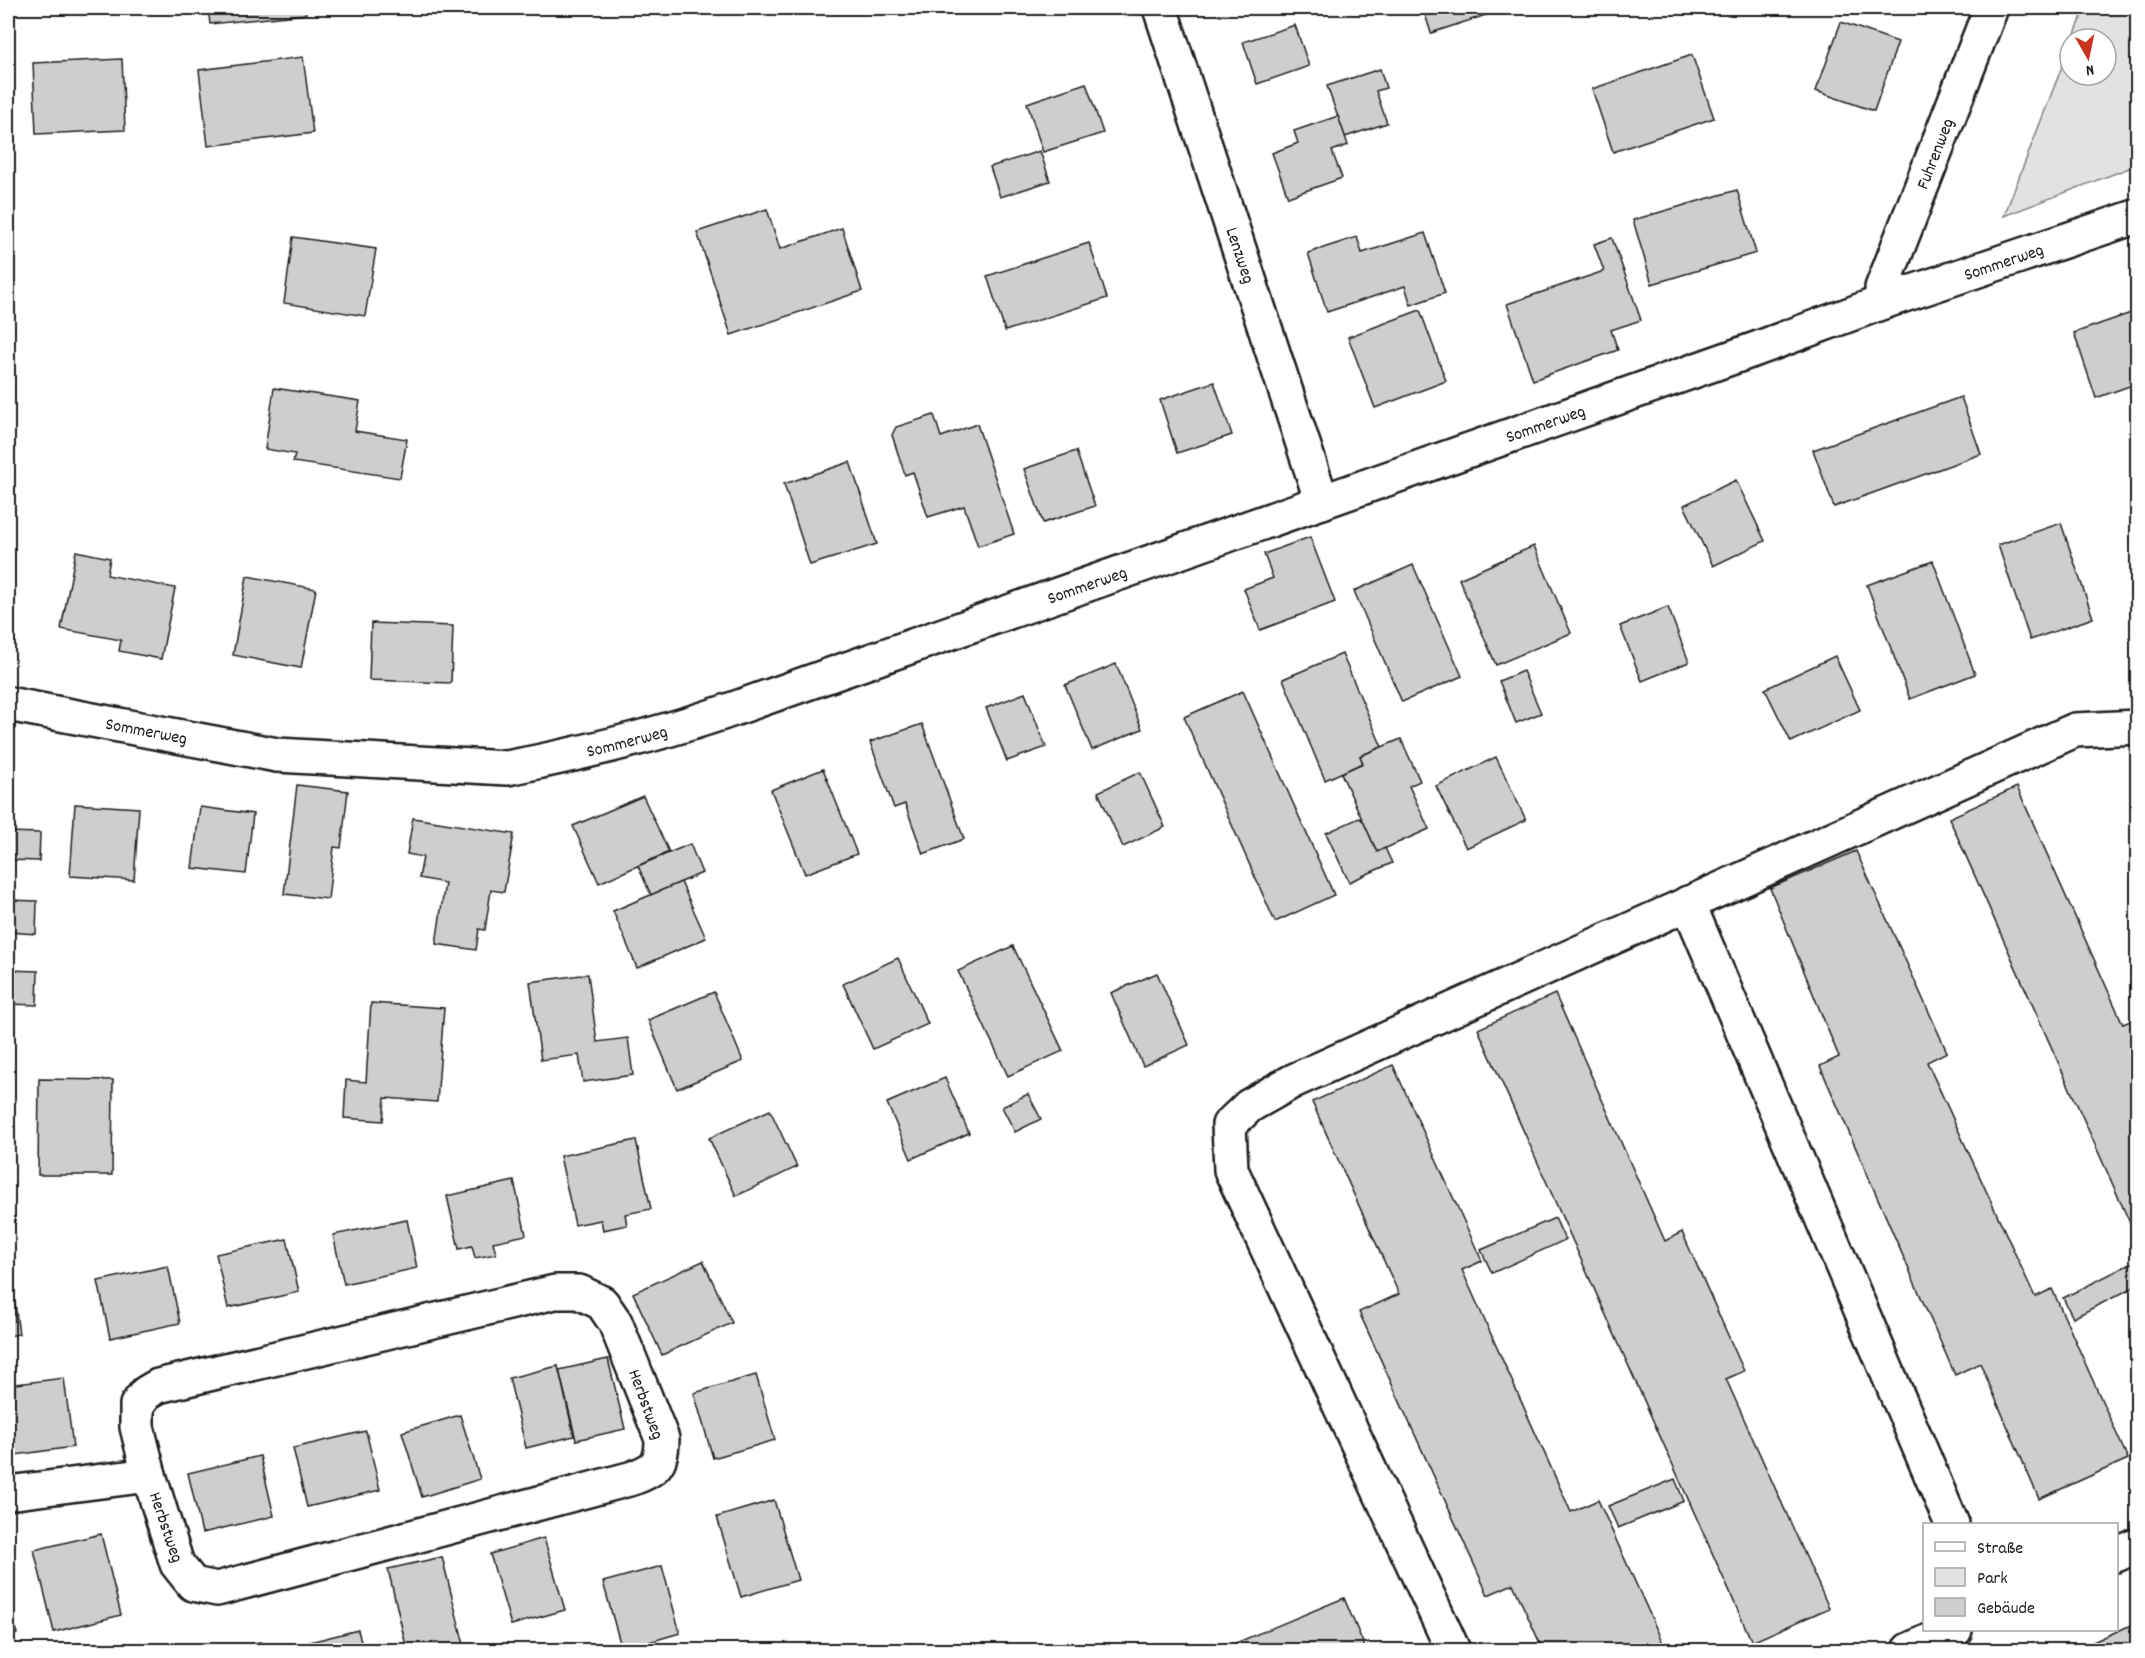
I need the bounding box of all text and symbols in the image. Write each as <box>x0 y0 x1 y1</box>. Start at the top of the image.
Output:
north arrow <box>2058 27 2118 87</box>
text: N <box>2084 57 2096 81</box>
street label: Fuhrenweg <box>1912 115 1962 194</box>
street label: Lenzweg <box>1218 224 1260 287</box>
street label: Sommerweg <box>1961 239 2048 289</box>
street label: Sommerweg <box>1503 400 1589 451</box>
street label: Sommerweg <box>1044 561 1131 612</box>
street label: Sommerweg <box>103 713 189 753</box>
street label: Sommerweg <box>584 720 671 766</box>
street label: Herbstweg <box>620 1366 669 1444</box>
street label: Herbstweg <box>141 1489 188 1567</box>
legend <box>1923 1523 2118 1631</box>
text: Straße <box>1977 1537 2023 1562</box>
text: Park <box>1977 1567 2008 1592</box>
text: Gebäude <box>1977 1597 2035 1622</box>

